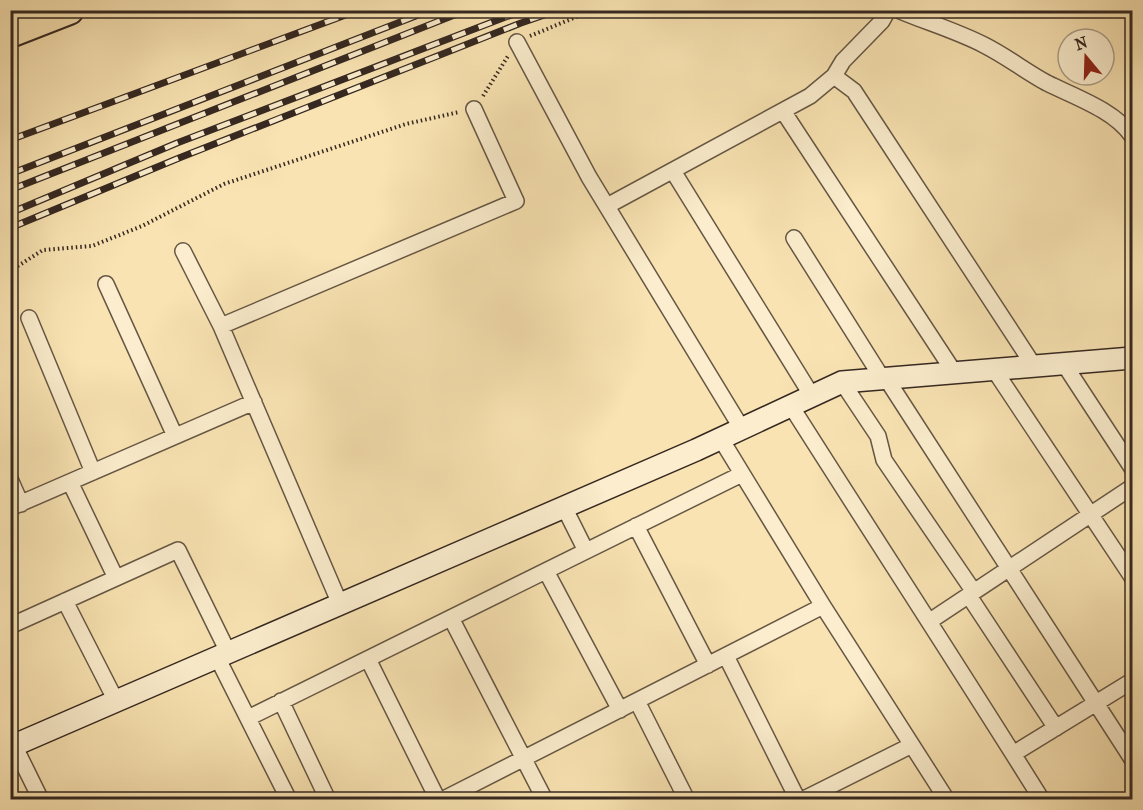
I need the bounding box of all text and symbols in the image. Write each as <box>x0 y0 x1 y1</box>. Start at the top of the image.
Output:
north arrow <box>1056 27 1116 87</box>
text: N <box>1072 32 1091 54</box>

